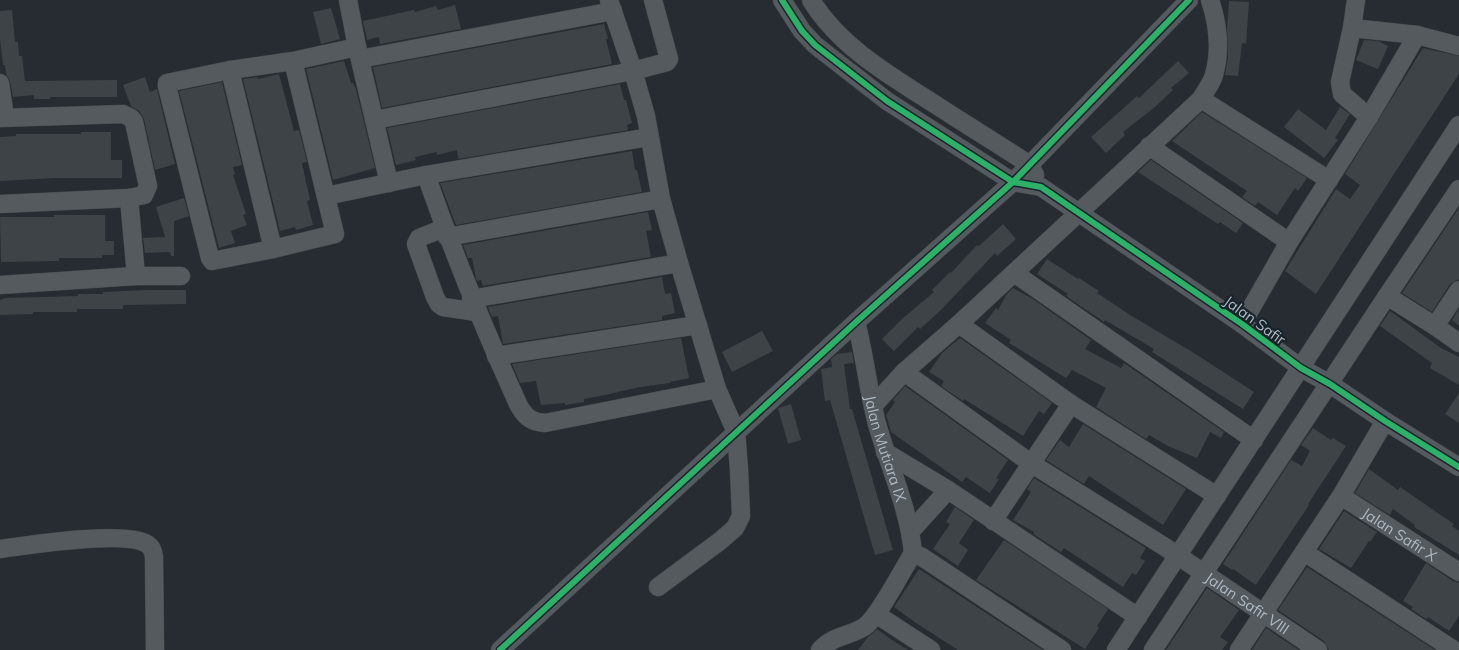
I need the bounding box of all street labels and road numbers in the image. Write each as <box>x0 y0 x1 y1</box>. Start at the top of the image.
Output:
street label: Jalan Safir <box>1220 291 1290 349</box>
street label: Jalan Mutiara IX <box>861 393 911 504</box>
street label: Jalan Safir X <box>1359 503 1441 565</box>
street label: Jalan Safir VIII <box>1202 567 1293 638</box>

